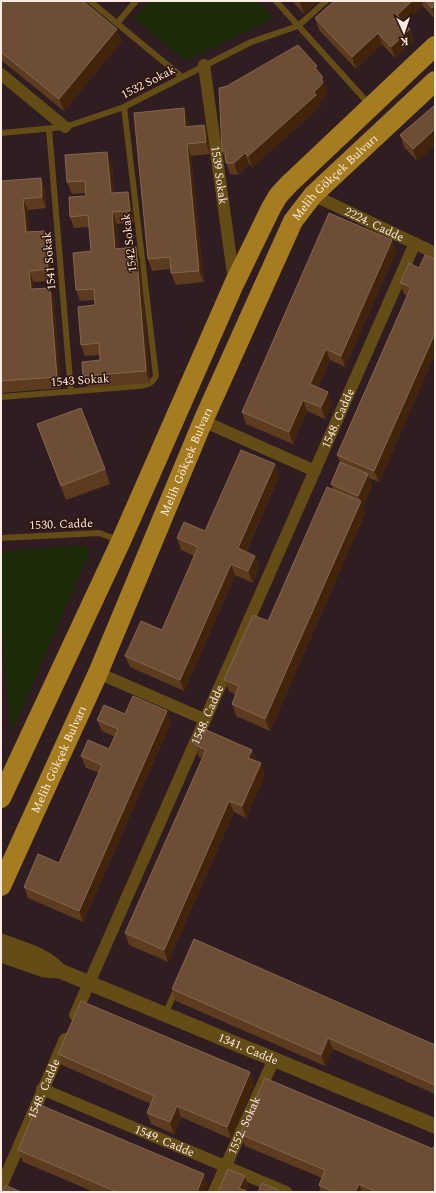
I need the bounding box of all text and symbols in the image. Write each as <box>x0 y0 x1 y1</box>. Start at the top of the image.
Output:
north arrow <box>384 12 424 52</box>
text: K <box>399 33 409 50</box>
street label: 1532 Sokak <box>118 60 179 104</box>
street label: Melih Gökçek Bulvarı <box>287 130 383 225</box>
street label: 1539 Sokak <box>205 144 232 206</box>
street label: 2224. Cadde <box>341 202 407 247</box>
street label: 1542 Sokak <box>116 212 143 273</box>
street label: 1541 Sokak <box>37 230 62 291</box>
street label: 1543 Sokak <box>50 369 110 392</box>
street label: 1548. Cadde <box>317 385 360 452</box>
street label: Melih Gökçek Bulvarı <box>155 404 218 519</box>
street label: 1530. Cadde <box>29 514 93 535</box>
street label: 1548. Cadde <box>186 682 229 748</box>
street label: Melih Gökçek Bulvarı <box>26 703 92 817</box>
street label: 1341. Cadde <box>215 1028 281 1070</box>
street label: 1548. Cadde <box>23 1056 65 1122</box>
street label: 1552. Sokak <box>223 1093 266 1158</box>
street label: 1549. Cadde <box>131 1120 198 1162</box>

